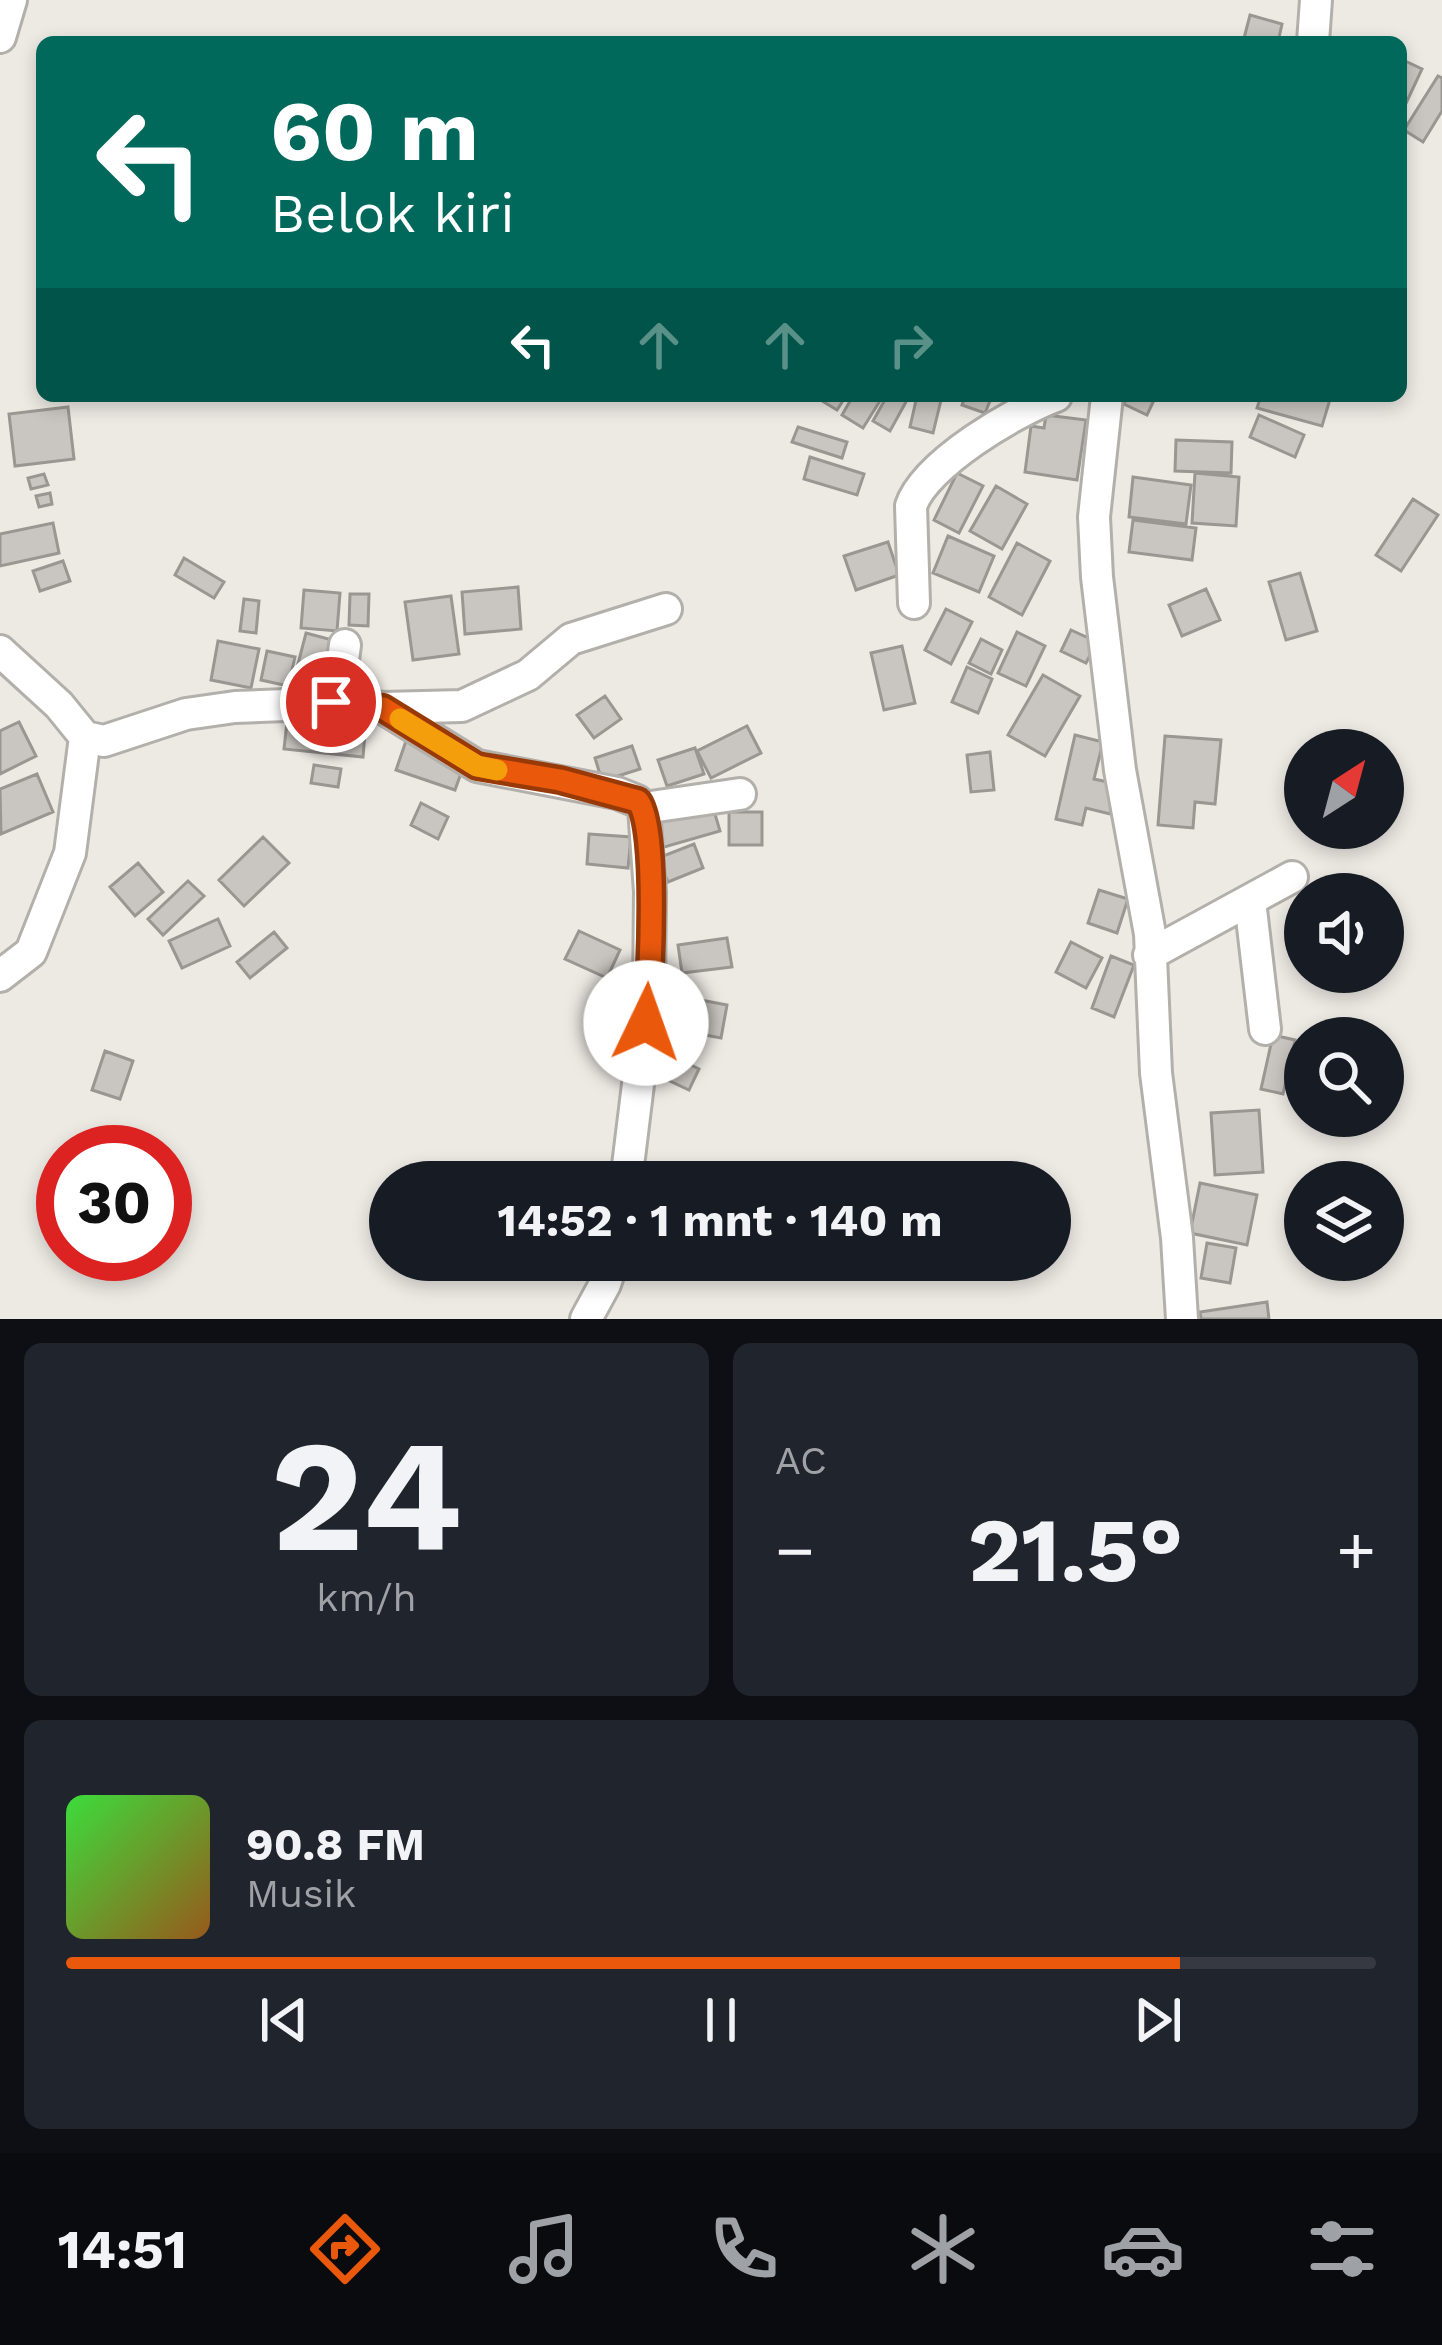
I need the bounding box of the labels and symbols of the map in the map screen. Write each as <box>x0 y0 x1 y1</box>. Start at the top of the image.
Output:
pin <box>280 651 382 753</box>
north arrow <box>1284 729 1404 849</box>
position arrow <box>583 960 709 1086</box>
speed limit sign: 30 <box>36 1125 192 1281</box>

